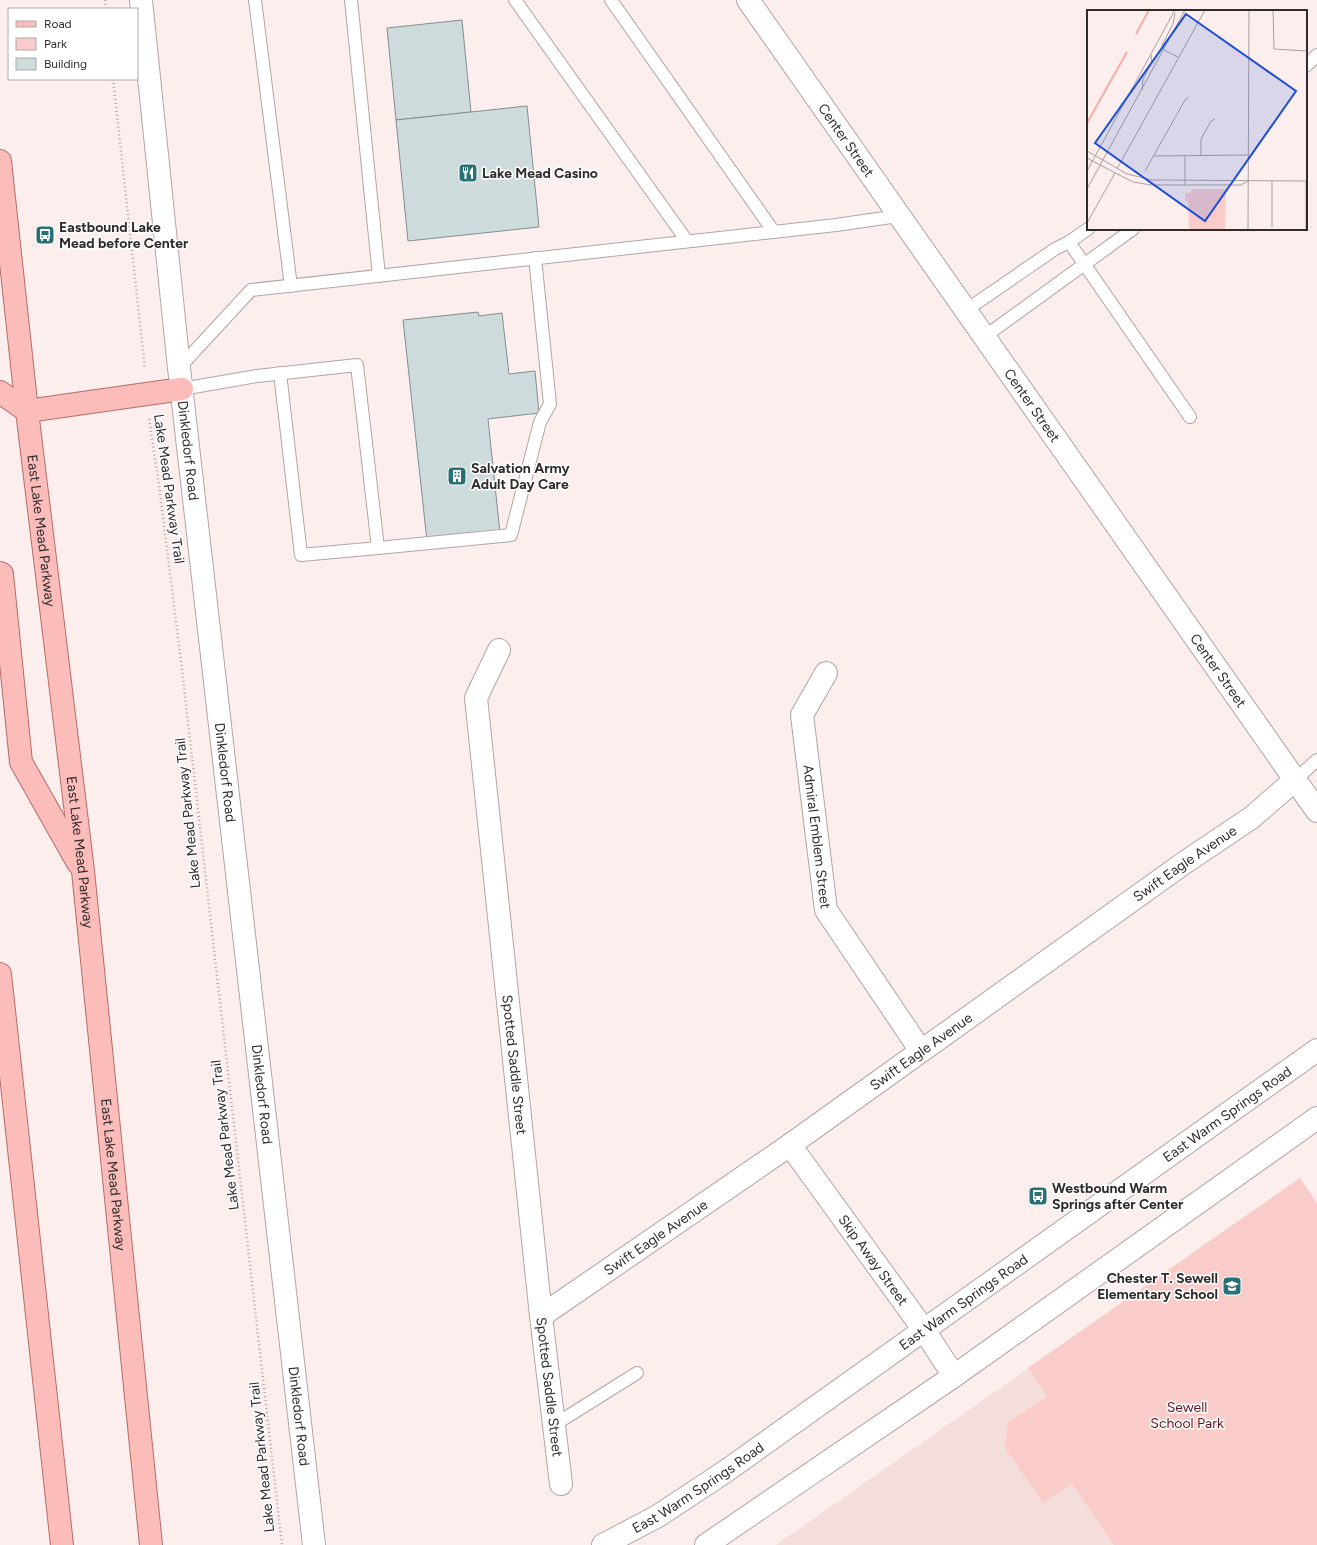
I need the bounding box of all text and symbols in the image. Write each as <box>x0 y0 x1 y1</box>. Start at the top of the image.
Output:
legend <box>8 8 138 80</box>
inset map <box>1087 10 1307 230</box>
text: Road <box>44 17 72 31</box>
text: Park <box>44 37 67 51</box>
text: Building <box>44 57 87 71</box>
street label: Center Street <box>815 100 878 180</box>
restaurant icon: Lake Mead Casino <box>457 162 479 184</box>
place label: Lake Mead Casino <box>482 165 598 182</box>
place label: Eastbound Lake Mead before Center <box>59 219 189 252</box>
bus stop icon: Eastbound Lake Mead before Center <box>34 224 56 246</box>
street label: Center Street <box>1001 365 1064 445</box>
street label: Dinkledorf Road <box>174 400 203 501</box>
street label: Lake Mead Parkway Trail <box>150 413 188 565</box>
street label: East Lake Mead Parkway <box>24 454 59 608</box>
place label: Salvation Army Adult Day Care <box>471 460 570 493</box>
building icon: Salvation Army Adult Day Care <box>446 465 468 487</box>
street label: Center Street <box>1187 630 1250 711</box>
street label: Dinkledorf Road <box>211 722 240 823</box>
street label: Lake Mead Parkway Trail <box>172 737 204 889</box>
street label: Admiral Emblem Street <box>800 764 834 910</box>
street label: East Lake Mead Parkway <box>63 775 97 930</box>
street label: Swift Eagle Avenue <box>1130 821 1240 905</box>
street label: Spotted Saddle Street <box>499 994 530 1136</box>
street label: Swift Eagle Avenue <box>866 1009 976 1094</box>
street label: Dinkledorf Road <box>248 1044 276 1145</box>
street label: Lake Mead Parkway Trail <box>207 1059 243 1211</box>
street label: East Warm Springs Road <box>1159 1062 1295 1166</box>
street label: East Lake Mead Parkway <box>97 1098 130 1252</box>
place label: Westbound Warm Springs after Center <box>1052 1180 1184 1213</box>
bus stop icon: Westbound Warm Springs after Center <box>1027 1185 1049 1207</box>
street label: Swift Eagle Avenue <box>600 1196 711 1279</box>
street label: Skip Away Street <box>835 1211 912 1309</box>
street label: East Warm Springs Road <box>896 1250 1031 1354</box>
place label: Chester T. Sewell Elementary School <box>1097 1270 1218 1303</box>
school or university icon: Chester T. Sewell Elementary School <box>1221 1275 1243 1297</box>
street label: Spotted Saddle Street <box>533 1316 566 1458</box>
street label: Dinkledorf Road <box>285 1365 313 1467</box>
street label: Lake Mead Parkway Trail <box>246 1381 278 1533</box>
park label: Sewell School Park <box>1150 1399 1224 1432</box>
street label: East Warm Springs Road <box>629 1438 767 1537</box>

